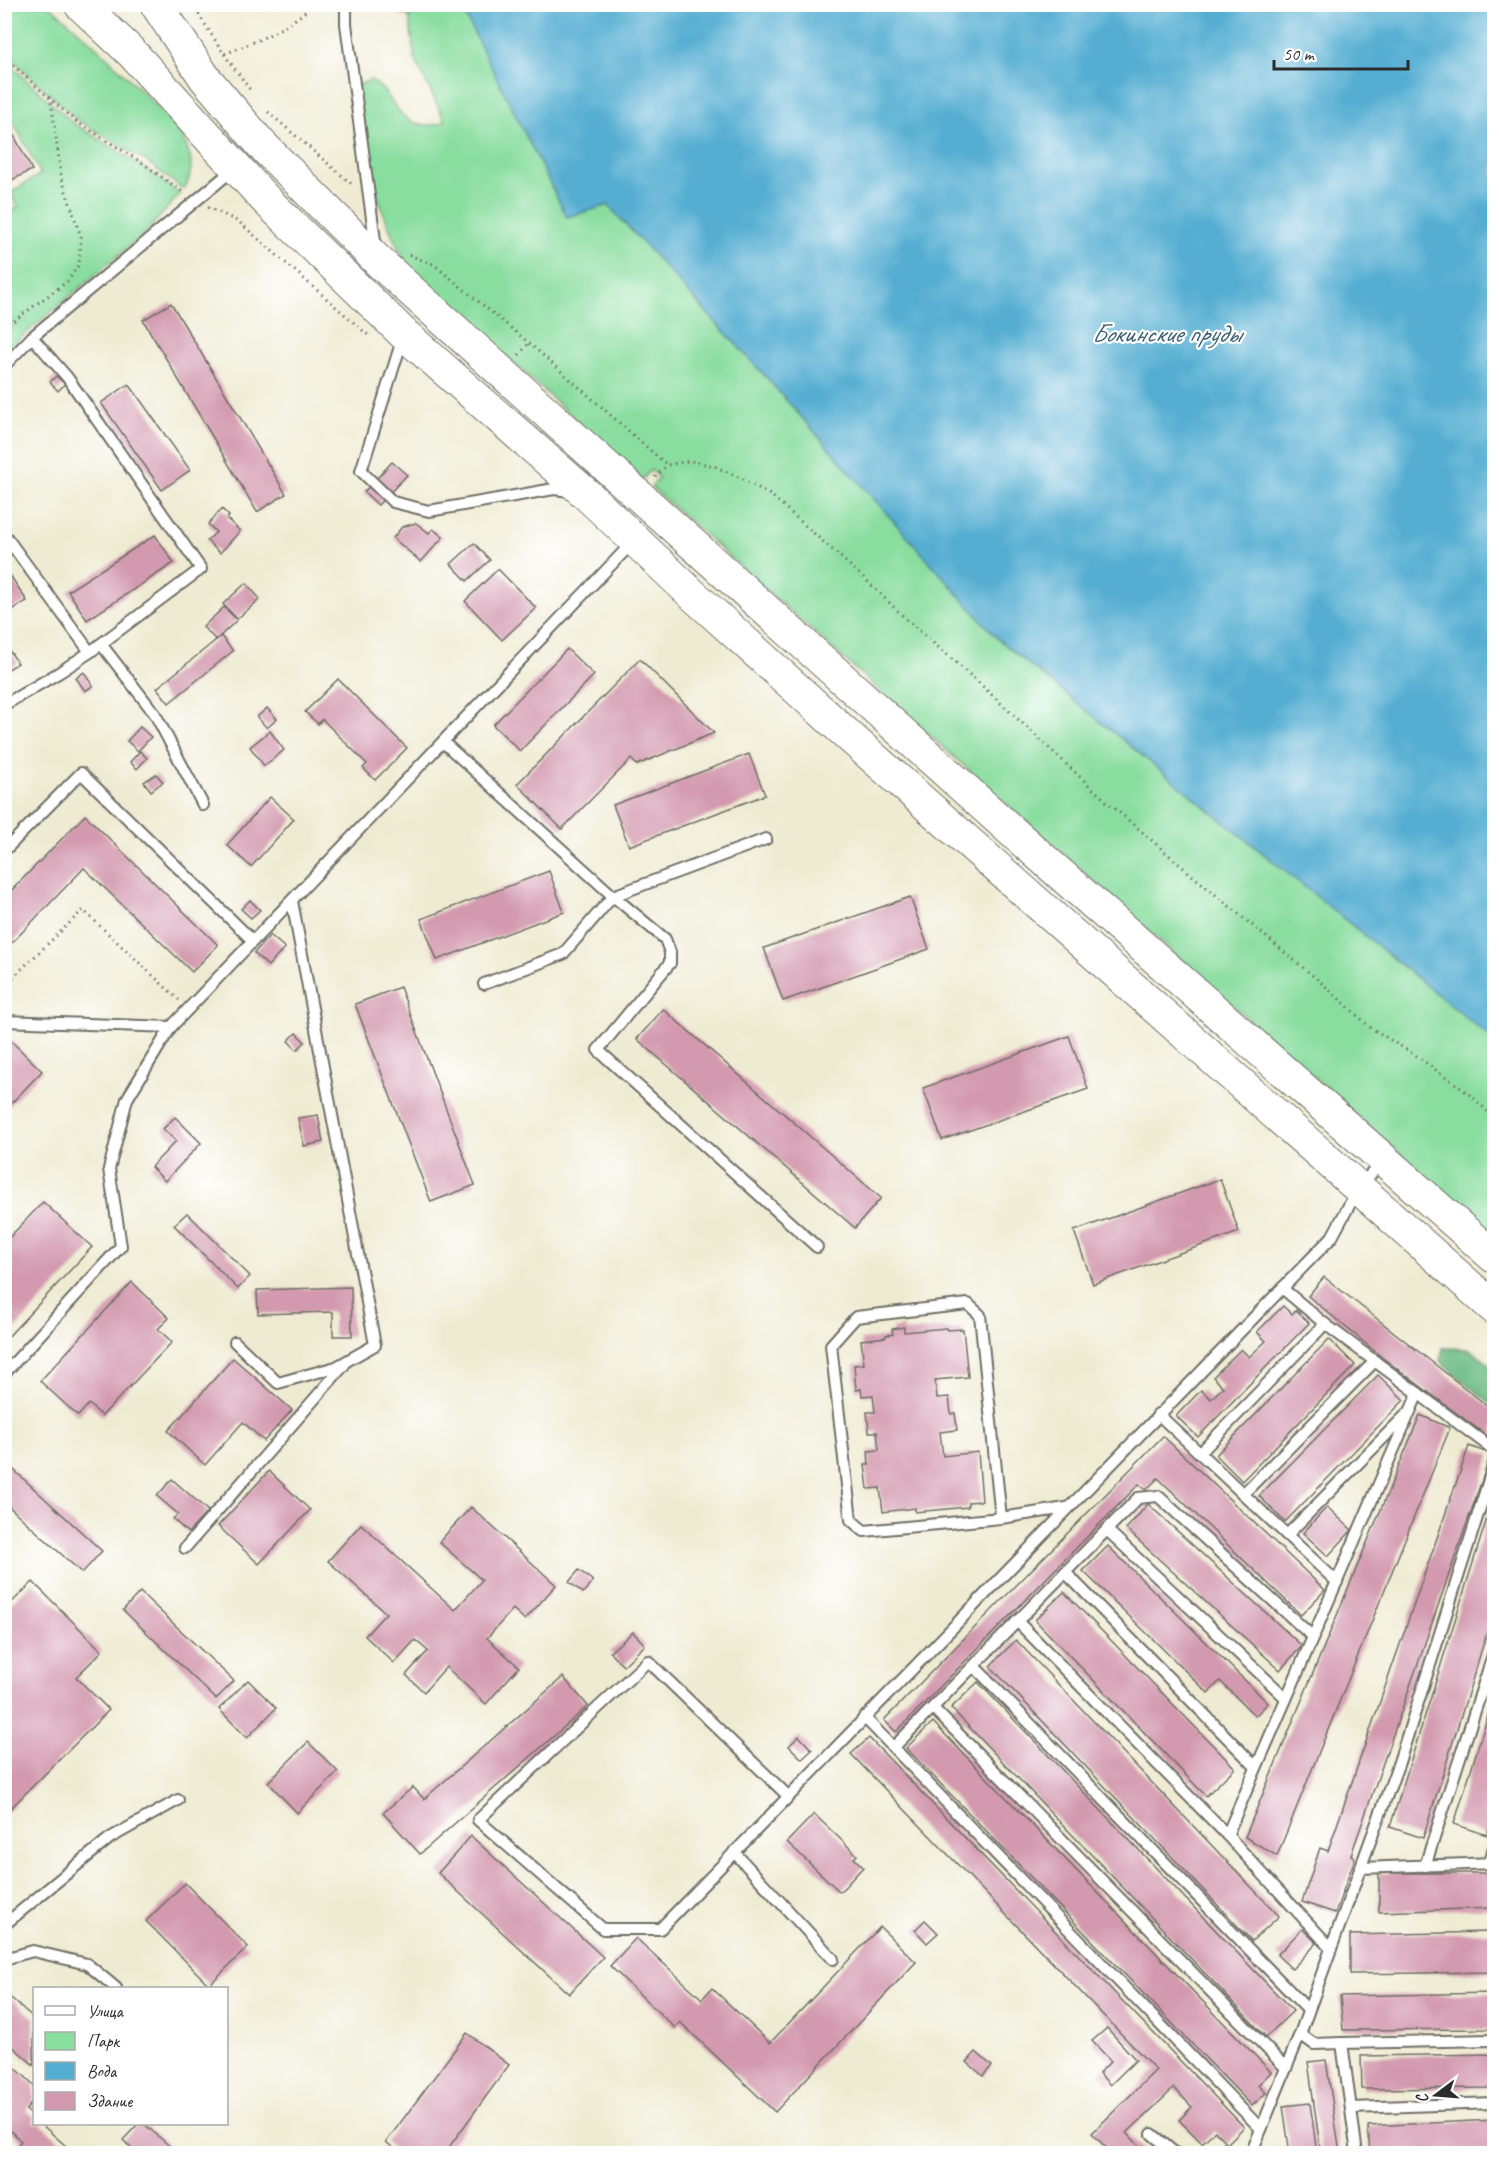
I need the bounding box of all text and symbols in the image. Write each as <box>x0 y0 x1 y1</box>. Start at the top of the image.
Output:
scale bar <box>1274 33 1408 71</box>
text: 50 m <box>1283 43 1316 65</box>
water label: Бокинские пруды <box>1092 317 1245 350</box>
legend <box>33 1987 228 2125</box>
text: Улица <box>87 2000 124 2022</box>
text: Парк <box>87 2030 121 2052</box>
text: Вода <box>87 2060 118 2082</box>
north arrow <box>1406 2065 1466 2125</box>
text: Здание <box>87 2090 133 2112</box>
text: С <box>1411 2090 1433 2105</box>

